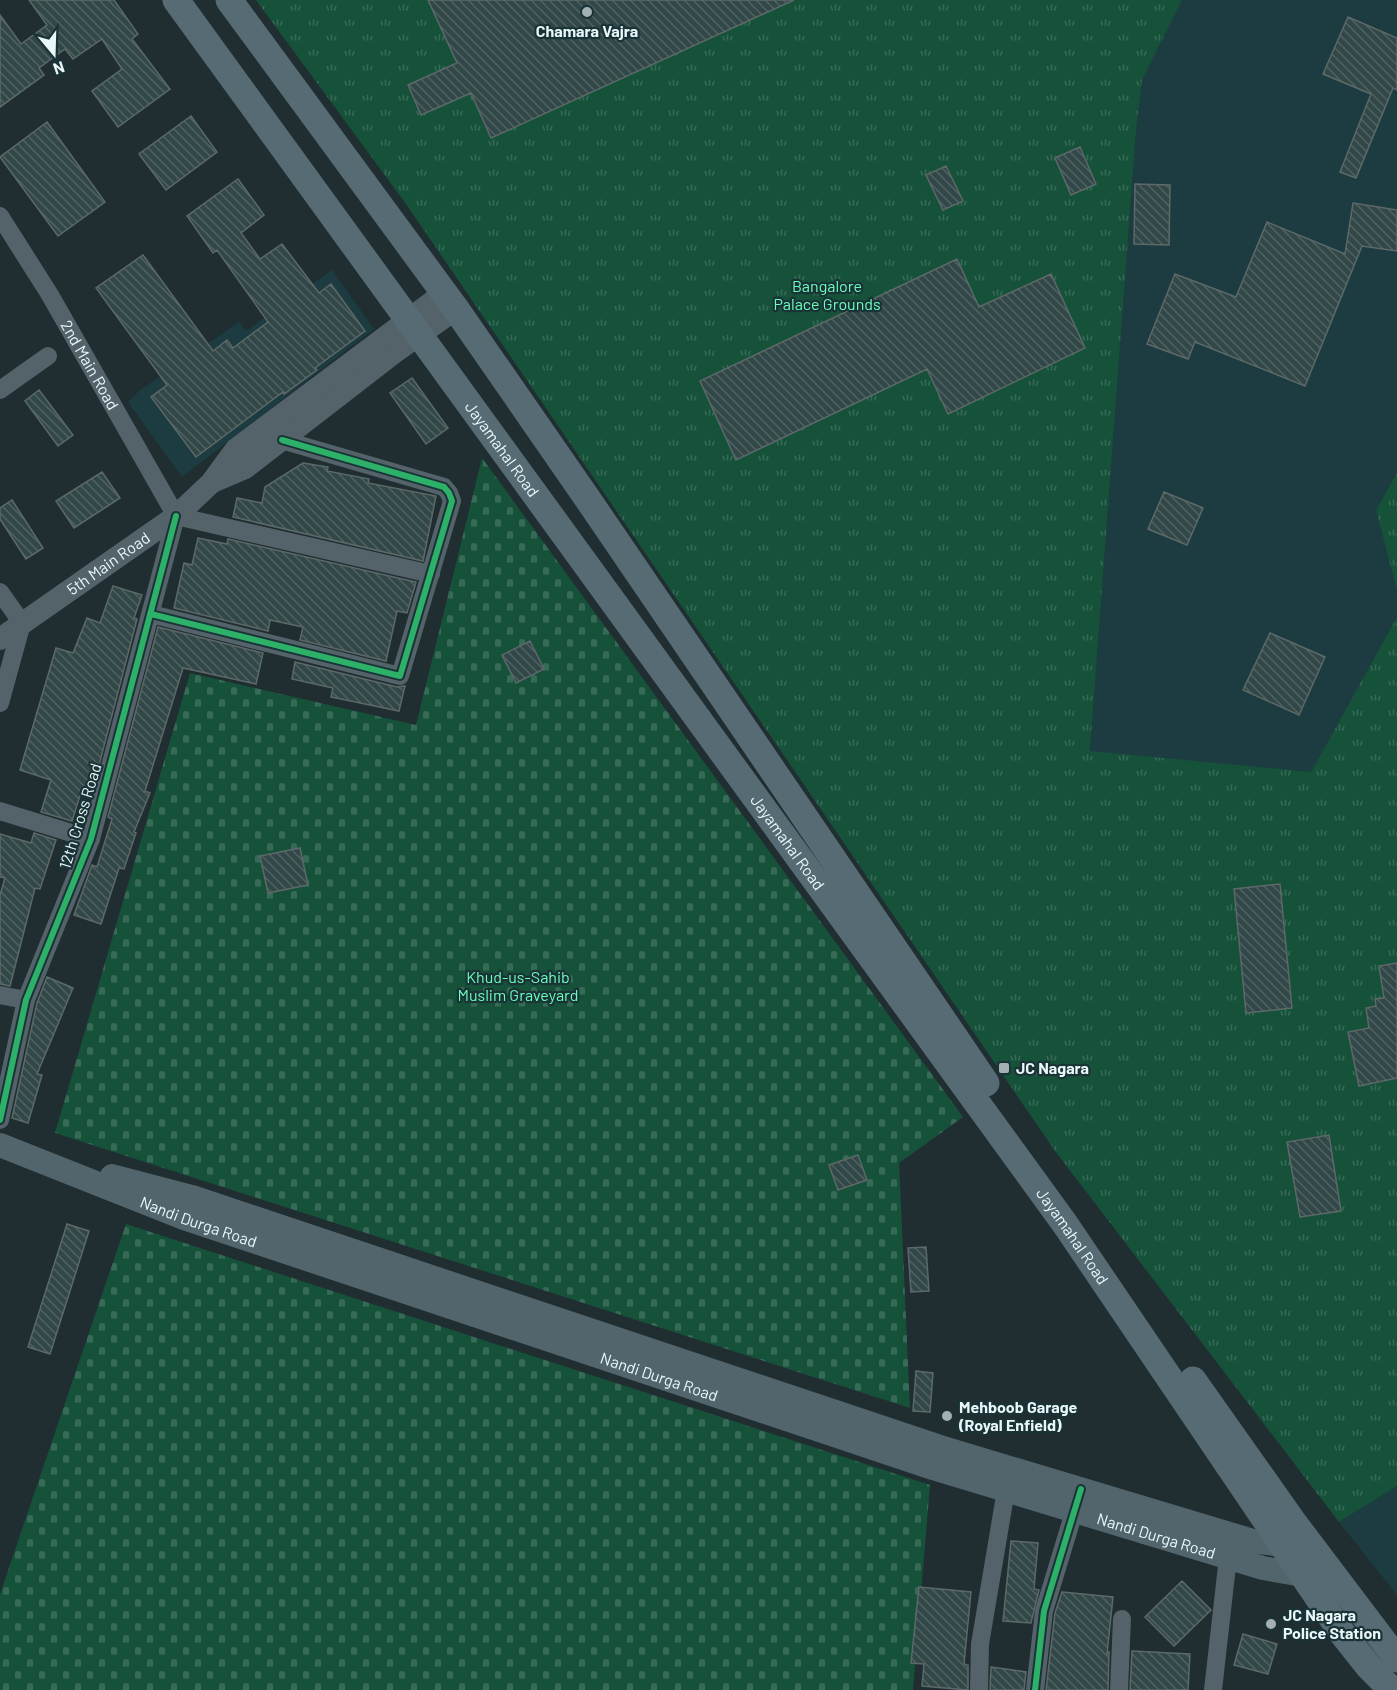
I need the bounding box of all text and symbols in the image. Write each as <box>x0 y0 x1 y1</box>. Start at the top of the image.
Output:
marker: Chamara Vajra <box>580 5 594 19</box>
place label: Chamara Vajra <box>536 21 638 40</box>
north arrow <box>24 24 84 84</box>
text: N <box>51 58 67 79</box>
park label: Bangalore Palace Grounds <box>773 276 881 313</box>
street label: 2nd Main Road <box>57 317 123 413</box>
street label: Jayamahal Road <box>462 397 544 500</box>
street label: 5th Main Road <box>63 527 153 599</box>
street label: 12th Cross Road <box>54 761 105 871</box>
street label: Jayamahal Road <box>747 791 829 893</box>
park label: Khud-us-Sahib Muslim Graveyard <box>457 967 579 1004</box>
place label: JC Nagara <box>1016 1058 1089 1077</box>
marker: JC Nagara <box>997 1061 1011 1075</box>
street label: Jayamahal Road <box>1033 1184 1113 1288</box>
street label: Nandi Durga Road <box>138 1192 260 1251</box>
street label: Nandi Durga Road <box>598 1348 721 1405</box>
place label: Mehboob Garage (Royal Enfield) <box>958 1397 1078 1434</box>
marker: Mehboob Garage (Royal Enfield) <box>940 1409 954 1423</box>
street label: Nandi Durga Road <box>1095 1508 1218 1562</box>
place label: JC Nagara Police Station <box>1283 1605 1381 1642</box>
marker: JC Nagara Police Station <box>1264 1617 1278 1631</box>

